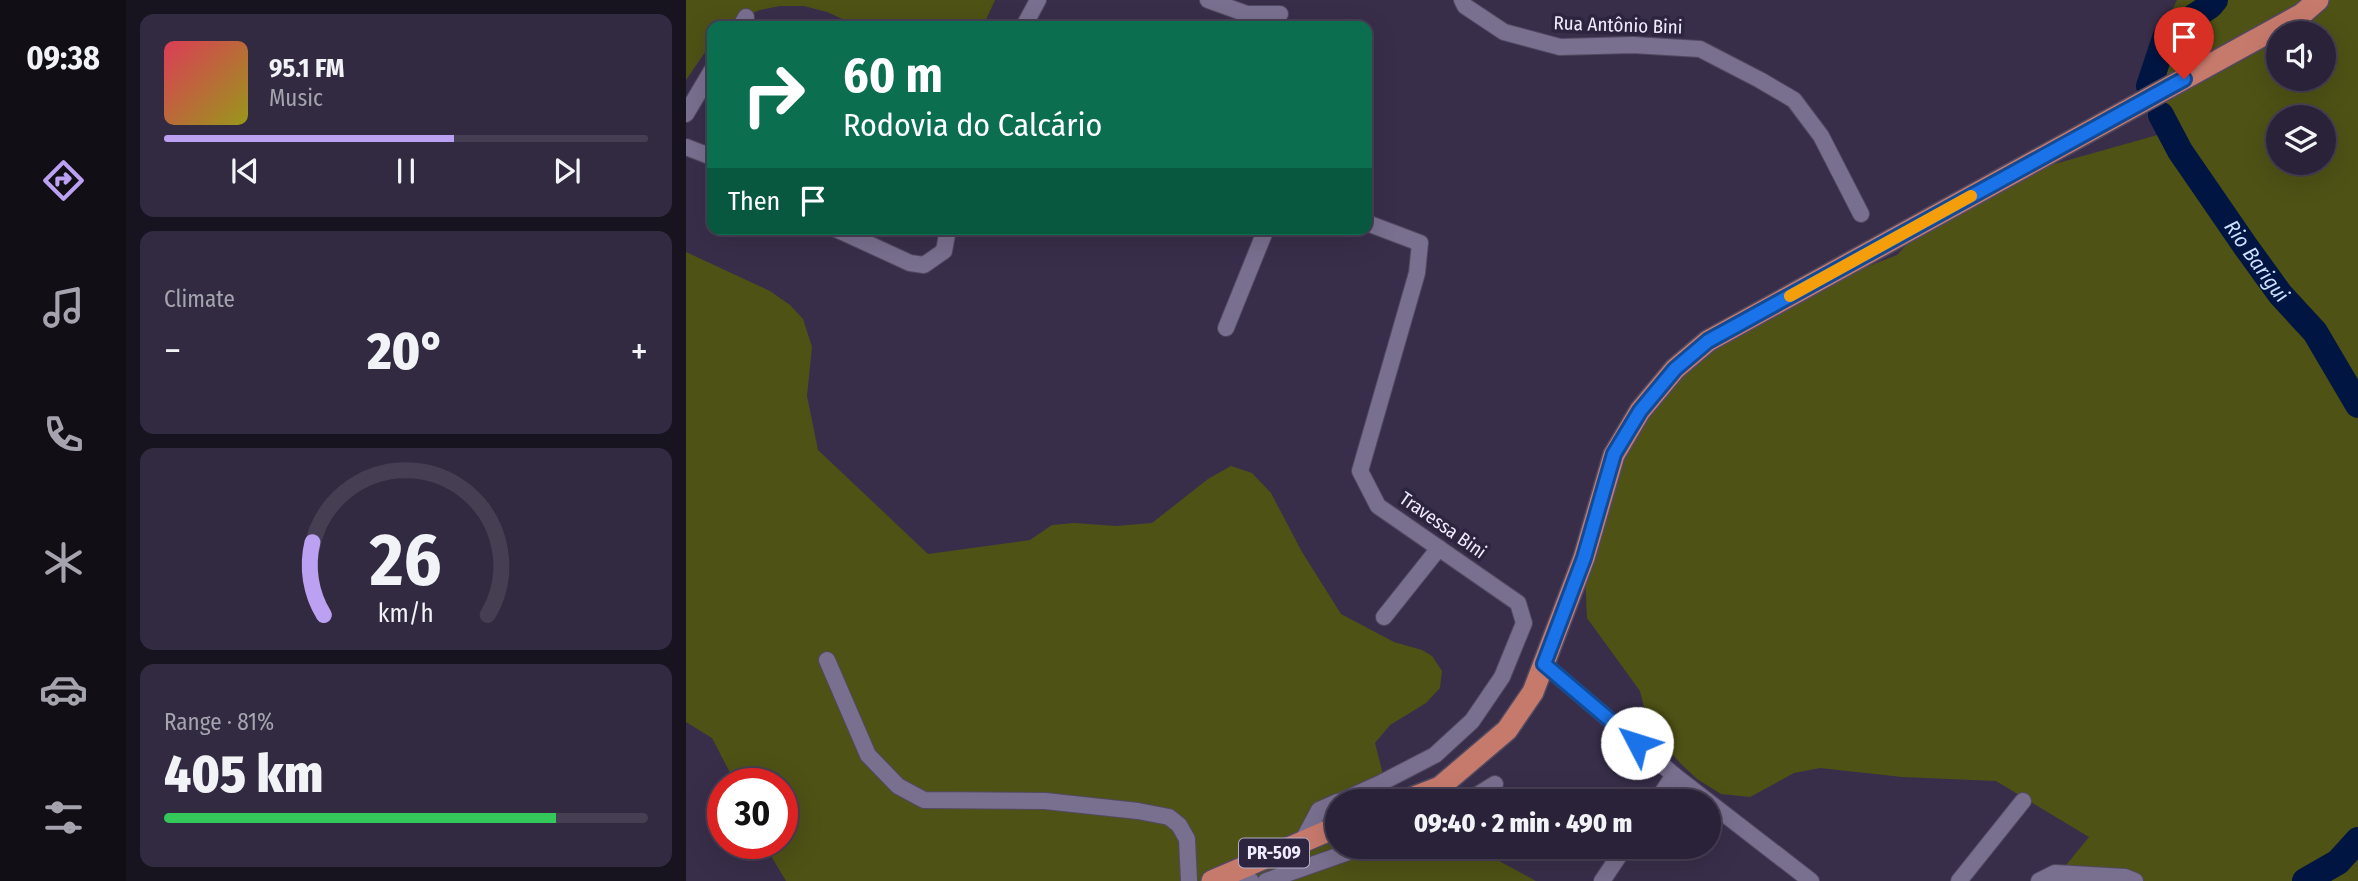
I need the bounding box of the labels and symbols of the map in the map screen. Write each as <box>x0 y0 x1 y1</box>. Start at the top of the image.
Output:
pin <box>2154 7 2214 79</box>
street label: Rua Antônio Bini <box>1553 11 1683 39</box>
water label: Rio Barigui <box>2219 215 2295 309</box>
street label: Travessa Bini <box>1395 487 1491 563</box>
position arrow <box>1600 706 1674 780</box>
speed limit sign: 30 <box>707 768 798 859</box>
road number: PR-509 <box>1239 838 1309 868</box>

